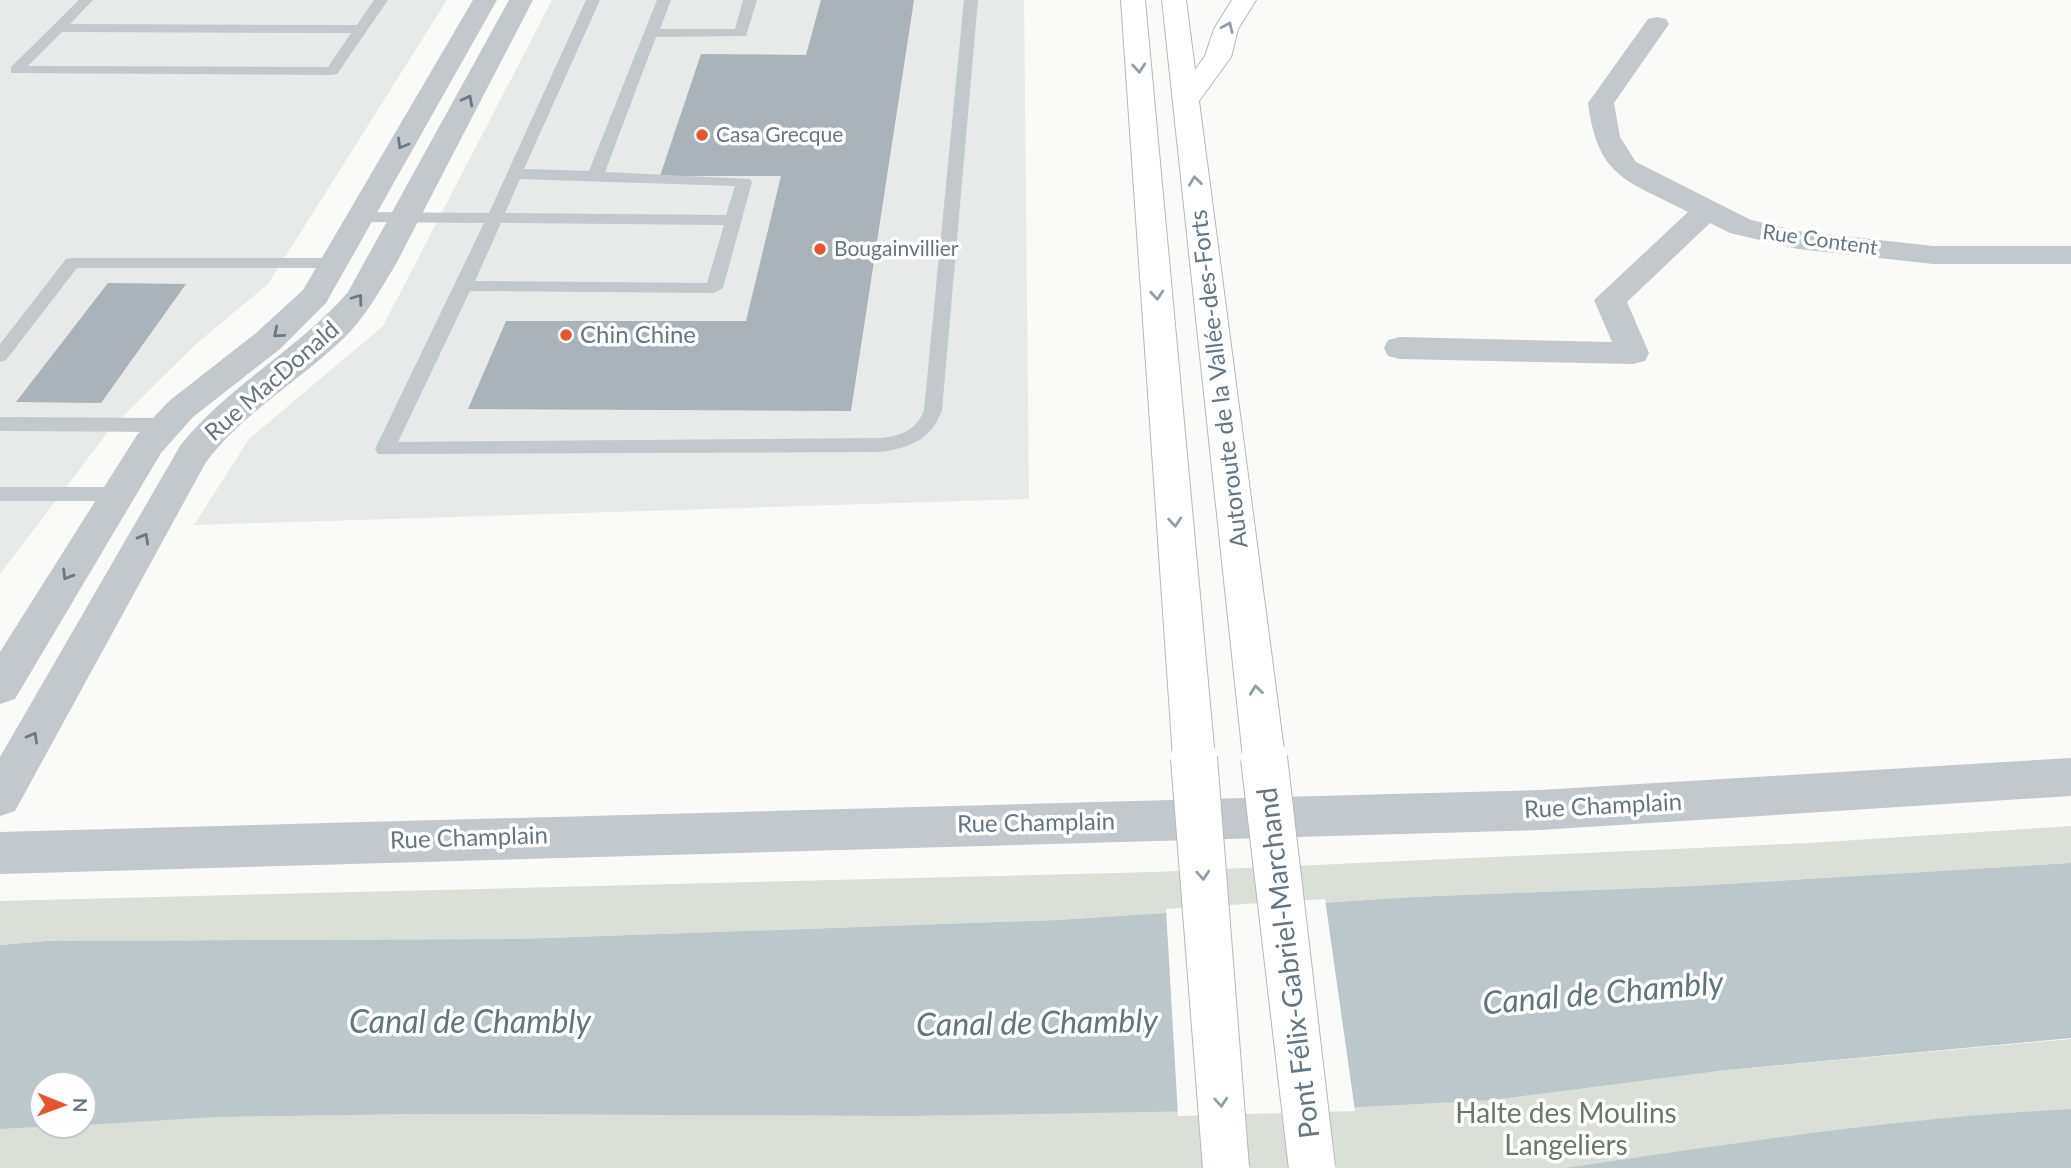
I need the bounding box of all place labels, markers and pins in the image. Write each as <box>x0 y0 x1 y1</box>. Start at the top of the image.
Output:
place label: Casa Grecque <box>716 121 843 146</box>
marker: Casa Grecque <box>694 127 710 143</box>
place label: Bougainvillier <box>834 235 959 260</box>
marker: Bougainvillier <box>812 241 828 257</box>
place label: Chin Chine <box>580 319 696 348</box>
marker: Chin Chine <box>558 327 574 343</box>

